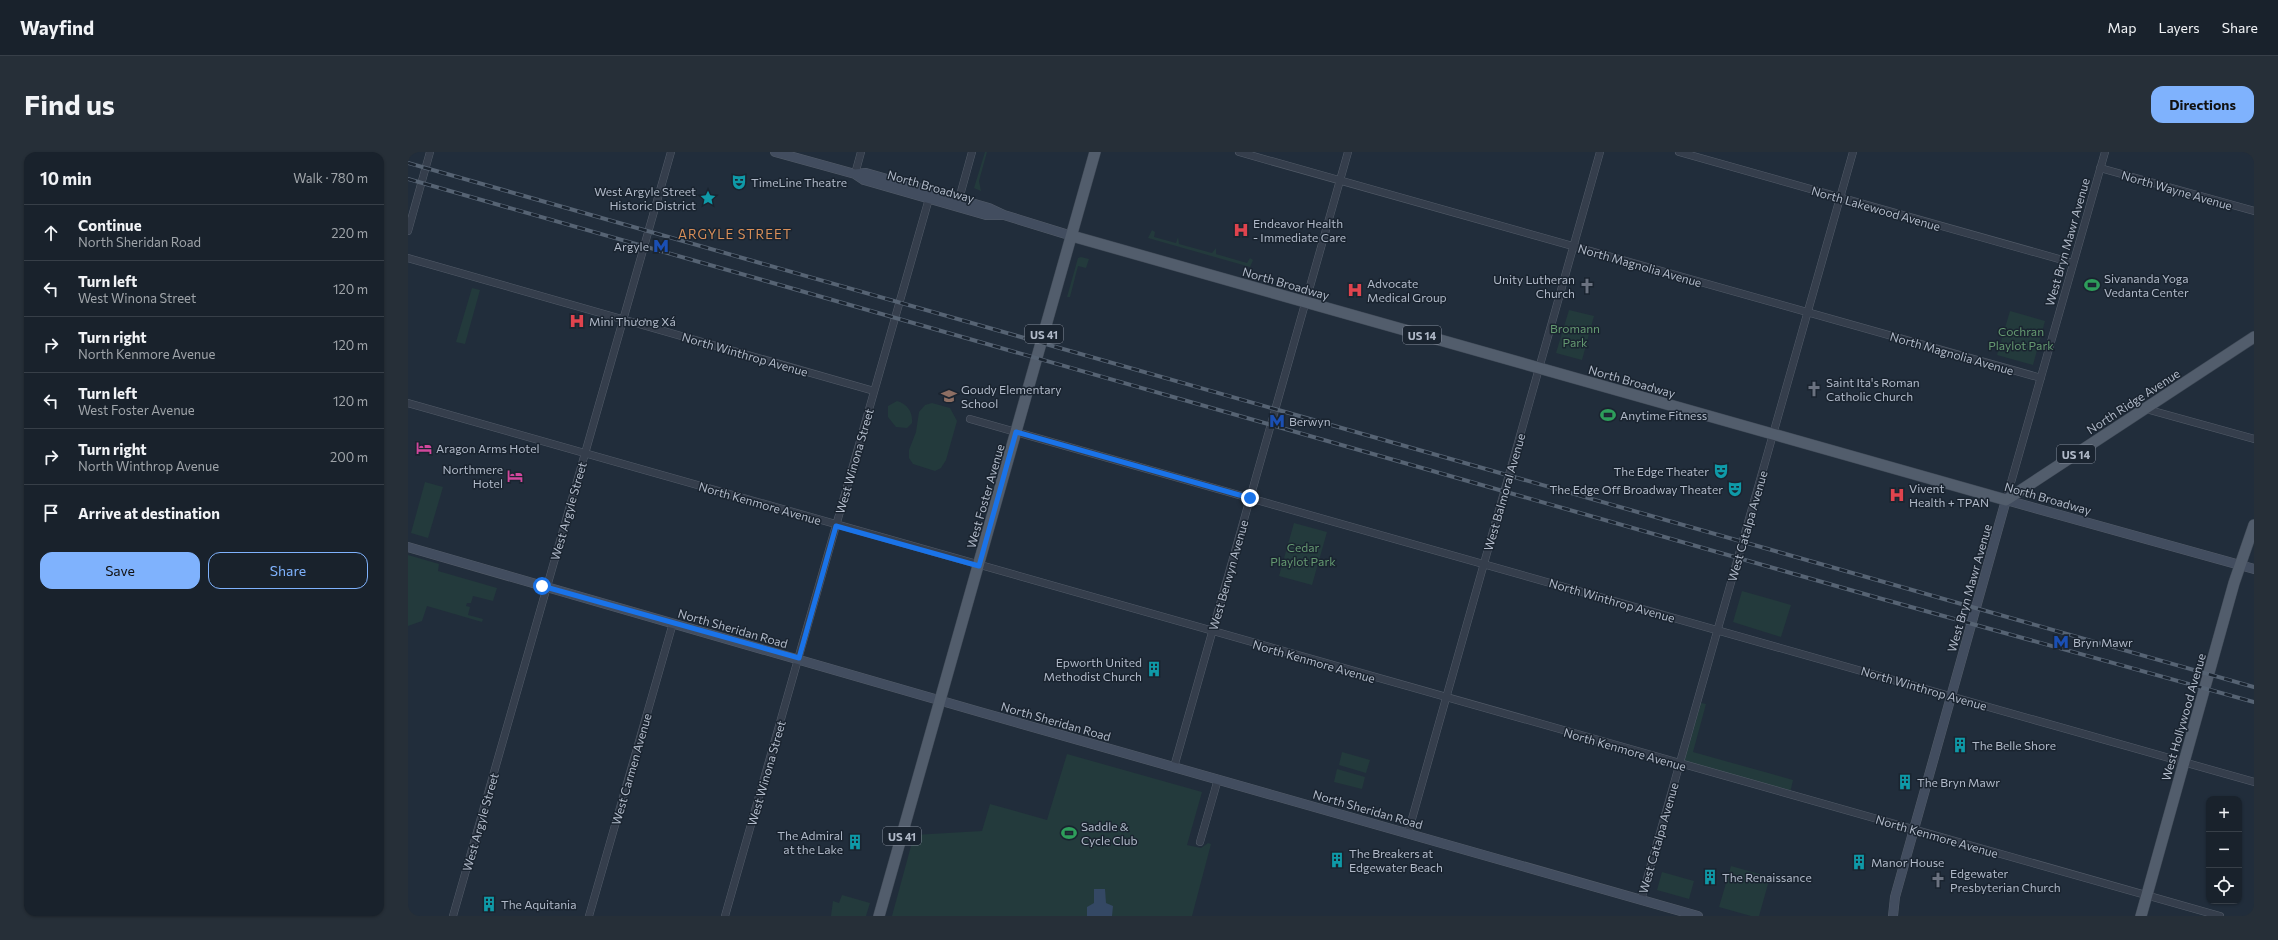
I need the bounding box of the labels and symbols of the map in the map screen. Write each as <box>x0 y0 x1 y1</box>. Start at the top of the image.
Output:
street label: North Broadway <box>886 167 976 205</box>
street label: North Wayne Avenue <box>2120 167 2234 213</box>
theatre icon: TimeLine Theatre <box>730 173 748 191</box>
place label: TimeLine Theatre <box>751 175 847 189</box>
street label: West Bryn Mawr Avenue <box>2042 176 2092 308</box>
street label: North Lakewood Avenue <box>1810 183 1942 233</box>
place label: West Argyle Street Historic District <box>594 184 696 212</box>
place icon: West Argyle Street Historic District <box>699 189 717 207</box>
place label: Endeavor Health - Immediate Care <box>1253 216 1346 244</box>
hospital icon: Endeavor Health - Immediate Care <box>1232 221 1250 239</box>
district label: ARGYLE STREET <box>678 226 792 242</box>
metro station icon: Argyle <box>652 237 670 255</box>
place label: Argyle <box>614 239 649 253</box>
street label: North Magnolia Avenue <box>1577 241 1703 289</box>
street label: North Broadway <box>1241 264 1331 302</box>
place label: Sivananda Yoga Vedanta Center <box>2104 271 2189 299</box>
place label: Unity Lutheran Church <box>1493 272 1575 300</box>
place label: Advocate Medical Group <box>1367 276 1447 304</box>
sports icon: Sivananda Yoga Vedanta Center <box>2083 276 2101 294</box>
church icon: Unity Lutheran Church <box>1578 277 1596 295</box>
hospital icon: Advocate Medical Group <box>1346 281 1364 299</box>
hospital icon: Mini Thương Xá <box>568 312 586 330</box>
place label: Mini Thương Xá <box>589 314 676 328</box>
park label: Bromann Park <box>1550 321 1600 349</box>
park label: Cochran Playlot Park <box>1988 324 2054 352</box>
road number: US 41 <box>1025 325 1063 343</box>
road number: US 14 <box>1403 326 1441 344</box>
street label: North Winthrop Avenue <box>680 329 810 379</box>
street label: North Magnolia Avenue <box>1889 329 2015 377</box>
street label: North Broadway <box>1587 362 1677 400</box>
street label: North Ridge Avenue <box>2084 366 2182 436</box>
place label: Saint Ita's Roman Catholic Church <box>1826 375 1920 403</box>
church icon: Saint Ita's Roman Catholic Church <box>1805 380 1823 398</box>
place label: Goudy Elementary School <box>961 382 1061 410</box>
school or university icon: Goudy Elementary School <box>940 387 958 405</box>
sports icon: Anytime Fitness <box>1599 406 1617 424</box>
street label: West Winona Street <box>832 407 876 515</box>
place label: Anytime Fitness <box>1620 408 1707 422</box>
metro station icon: Berwyn <box>1268 412 1286 430</box>
place label: Berwyn <box>1289 414 1331 428</box>
street label: West Balmoral Avenue <box>1481 432 1527 552</box>
hotel icon: Aragon Arms Hotel <box>415 439 433 457</box>
place label: Aragon Arms Hotel <box>436 441 540 455</box>
street label: West Foster Avenue <box>963 442 1007 550</box>
road number: US 14 <box>2057 445 2095 463</box>
street label: West Argyle Street <box>547 460 589 562</box>
place label: Northmere Hotel <box>442 462 503 490</box>
theatre icon: The Edge Theater <box>1712 462 1730 480</box>
place label: The Edge Theater <box>1614 464 1709 478</box>
hotel icon: Northmere Hotel <box>506 467 524 485</box>
street label: West Catalpa Avenue <box>1724 469 1770 583</box>
street label: North Kenmore Avenue <box>697 479 823 527</box>
street label: North Broadway <box>2003 479 2093 517</box>
theatre icon: The Edge Off Broadway Theater <box>1726 480 1744 498</box>
place label: Vivent Health + TPAN <box>1909 481 1989 509</box>
place label: The Edge Off Broadway Theater <box>1549 482 1723 496</box>
hospital icon: Vivent Health + TPAN <box>1888 486 1906 504</box>
route end <box>1241 489 1259 507</box>
street label: West Berwyn Avenue <box>1206 518 1250 632</box>
street label: West Bryn Mawr Avenue <box>1944 522 1994 654</box>
park label: Cedar Playlot Park <box>1270 540 1336 568</box>
street label: North Winthrop Avenue <box>1547 575 1677 625</box>
route start <box>533 577 551 595</box>
street label: North Sheridan Road <box>676 606 790 650</box>
metro station icon: Bryn Mawr <box>2052 633 2070 651</box>
place label: Bryn Mawr <box>2073 635 2133 649</box>
street label: North Kenmore Avenue <box>1251 637 1377 685</box>
street label: West Hollywood Avenue <box>2158 652 2208 782</box>
place label: Epworth United Methodist Church <box>1043 655 1142 683</box>
building icon: Epworth United Methodist Church <box>1145 660 1163 678</box>
street label: North Winthrop Avenue <box>1859 663 1989 713</box>
street label: North Sheridan Road <box>999 699 1113 743</box>
street label: West Carmen Avenue <box>608 711 654 827</box>
street label: West Winona Street <box>744 719 788 827</box>
street label: North Kenmore Avenue <box>1562 725 1688 773</box>
building icon: The Belle Shore <box>1951 736 1969 754</box>
place label: The Belle Shore <box>1972 738 2056 752</box>
street label: West Argyle Street <box>459 771 501 873</box>
building icon: The Bryn Mawr <box>1896 773 1914 791</box>
place label: The Bryn Mawr <box>1917 775 2000 789</box>
street label: West Catalpa Avenue <box>1635 781 1681 895</box>
street label: North Sheridan Road <box>1311 787 1425 831</box>
street label: North Kenmore Avenue <box>1874 812 2000 860</box>
place label: Saddle & Cycle Club <box>1081 819 1138 847</box>
sports icon: Saddle & Cycle Club <box>1060 824 1078 842</box>
road number: US 41 <box>883 827 921 845</box>
place label: The Admiral at the Lake <box>777 828 843 856</box>
building icon: The Admiral at the Lake <box>846 833 864 851</box>
place label: The Breakers at Edgewater Beach <box>1349 846 1443 874</box>
building icon: The Breakers at Edgewater Beach <box>1328 851 1346 869</box>
building icon: Manor House <box>1850 853 1868 871</box>
place label: Manor House <box>1871 855 1944 869</box>
place label: Edgewater Presbyterian Church <box>1950 866 2061 894</box>
building icon: The Renaissance <box>1701 868 1719 886</box>
place label: The Renaissance <box>1722 870 1812 884</box>
church icon: Edgewater Presbyterian Church <box>1929 871 1947 889</box>
building icon: The Aquitania <box>480 895 498 913</box>
place label: The Aquitania <box>501 897 576 911</box>

